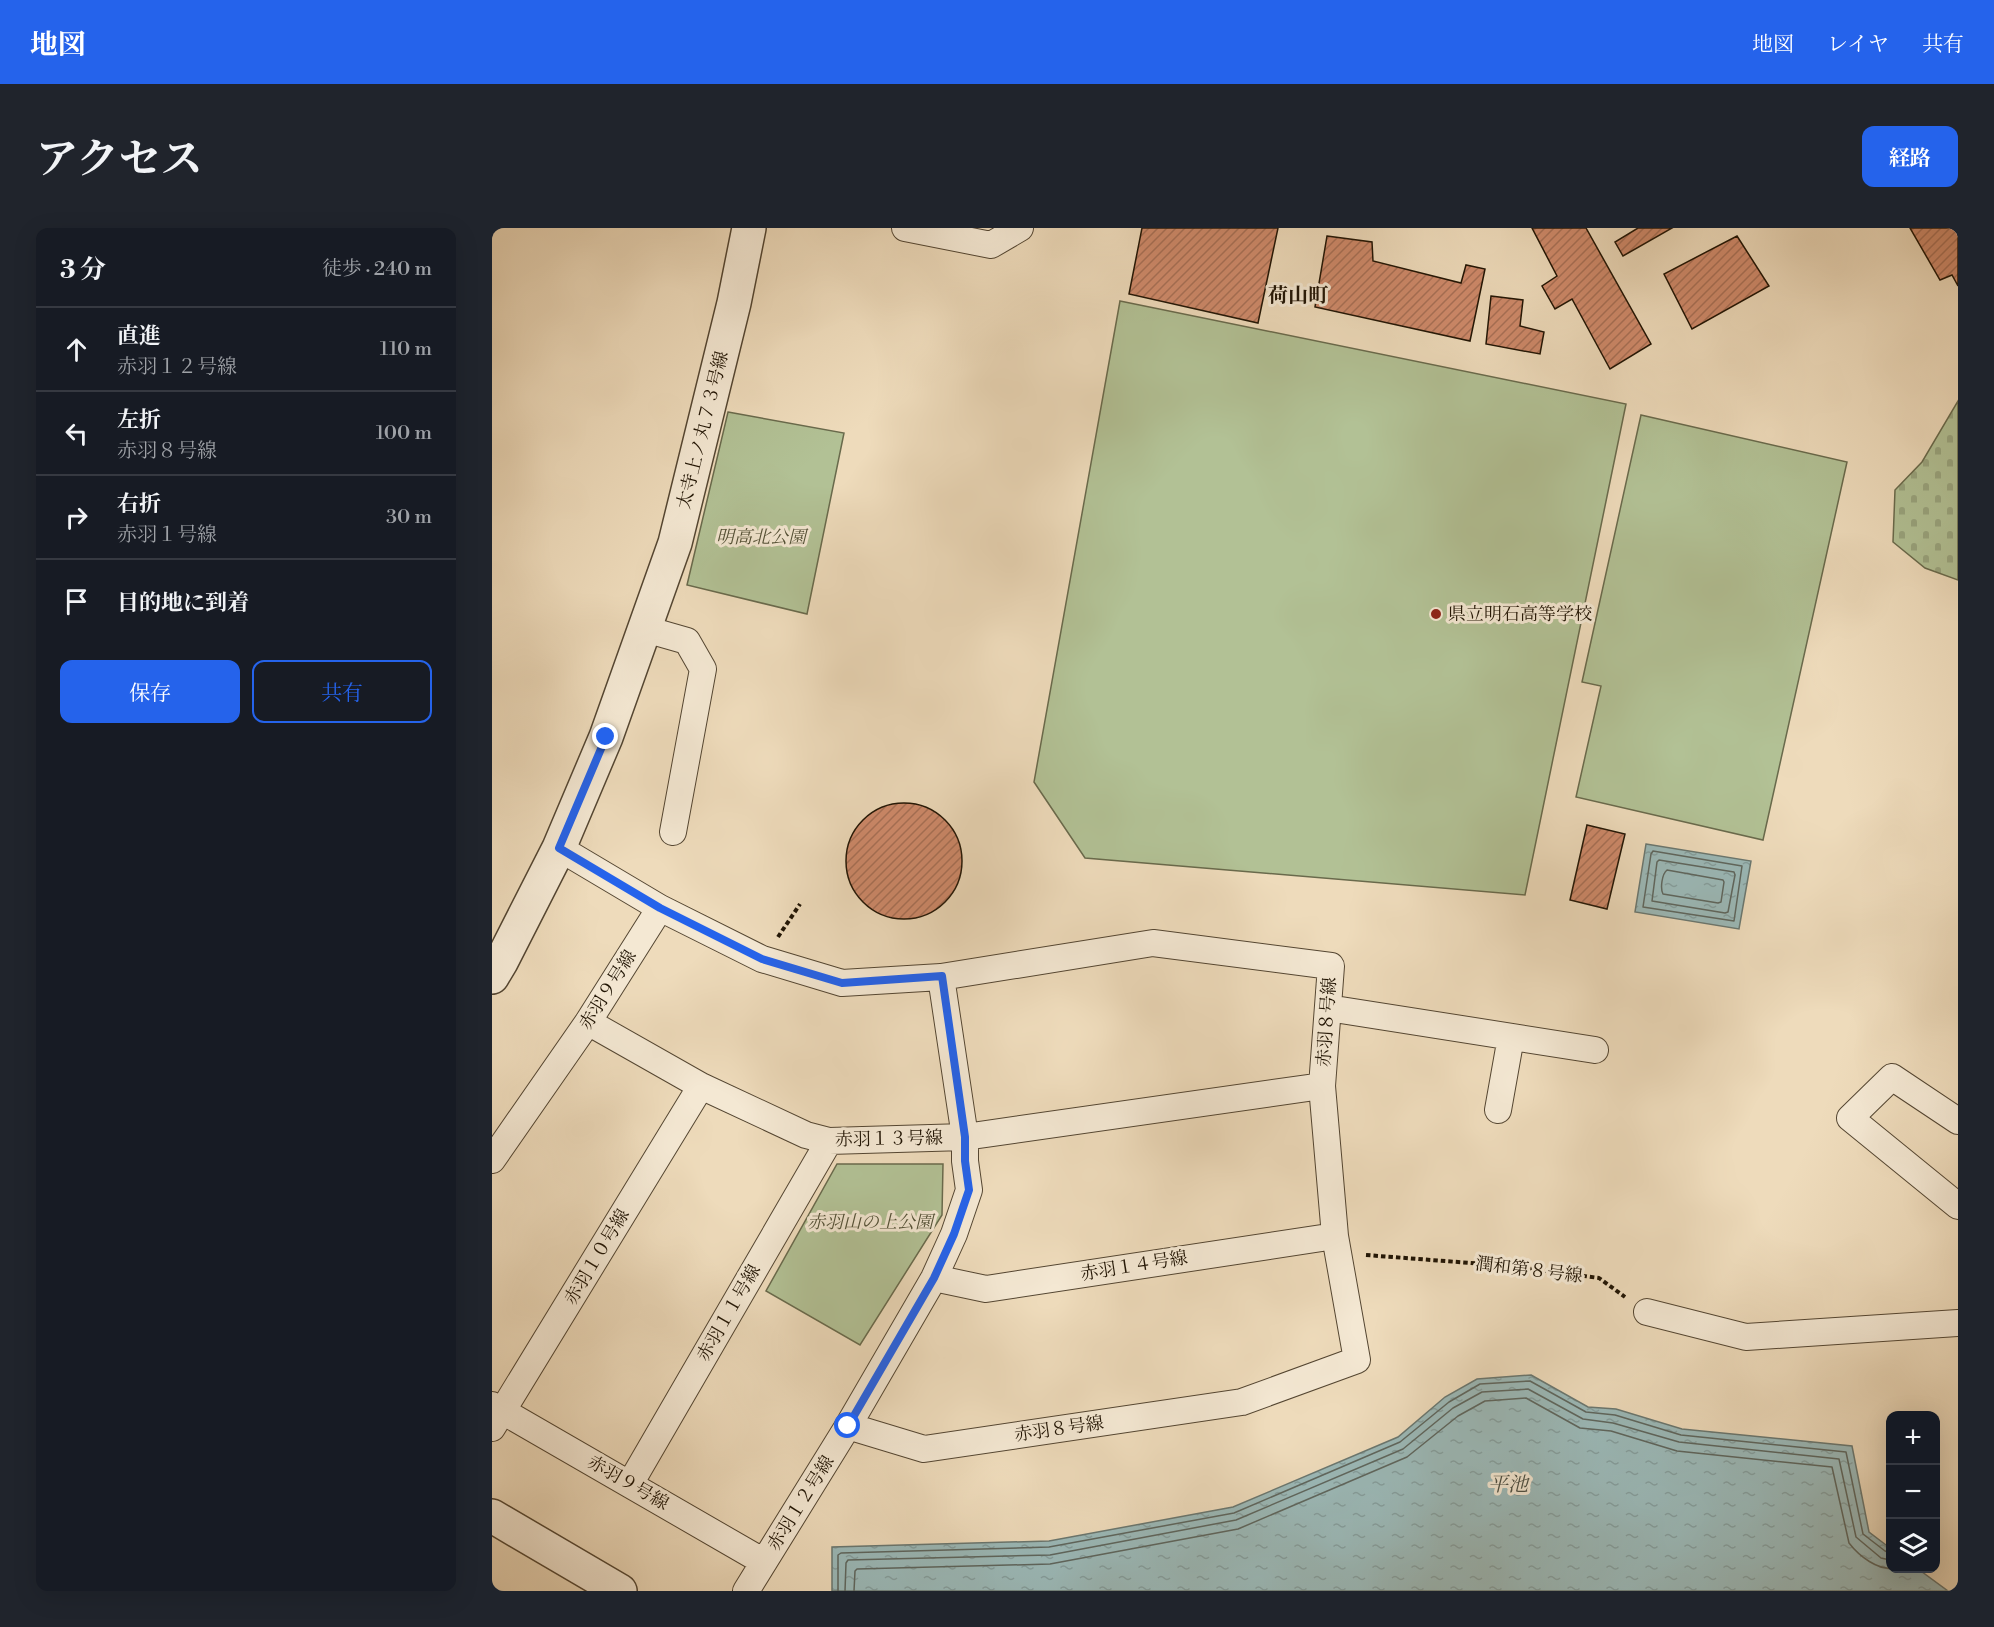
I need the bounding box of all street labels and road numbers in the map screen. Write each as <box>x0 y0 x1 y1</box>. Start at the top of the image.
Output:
street label: 太寺上ノ丸７３号線 <box>672 349 734 511</box>
street label: 赤羽９号線 <box>574 946 642 1034</box>
street label: 赤羽８号線 <box>1312 976 1342 1068</box>
street label: 赤羽１３号線 <box>835 1127 943 1151</box>
street label: 赤羽１０号線 <box>559 1205 635 1309</box>
street label: 赤羽１４号線 <box>1079 1246 1189 1286</box>
street label: 潤和第８号線 <box>1474 1252 1584 1288</box>
street label: 赤羽１１号線 <box>692 1260 766 1366</box>
street label: 赤羽８号線 <box>1013 1411 1105 1447</box>
street label: 赤羽９号線 <box>583 1451 673 1515</box>
street label: 赤羽１２号線 <box>763 1451 839 1555</box>

